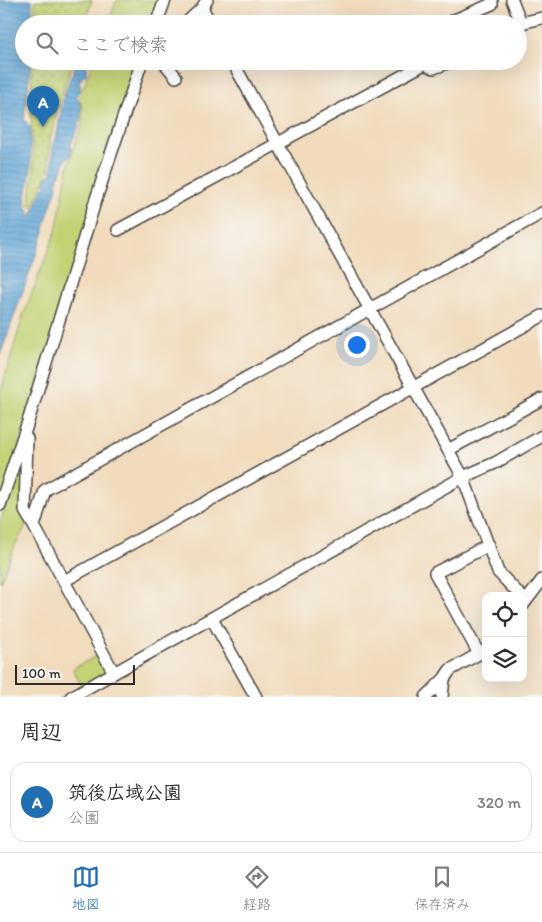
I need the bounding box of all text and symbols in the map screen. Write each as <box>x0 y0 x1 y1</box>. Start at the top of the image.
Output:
search box <box>15 15 527 70</box>
icon: search <box>33 29 61 57</box>
text: ここで検索 <box>73 33 168 56</box>
pin: A <box>27 86 59 127</box>
your location <box>344 332 370 358</box>
map controls <box>482 592 527 682</box>
button: locate <box>482 592 527 637</box>
button: layers <box>482 637 527 682</box>
scale bar <box>15 662 135 685</box>
text: 100 m <box>22 665 61 682</box>
text: 周辺 <box>20 719 62 744</box>
text: 筑後広域公園 <box>68 781 182 804</box>
text: A <box>32 793 42 812</box>
text: 320 m <box>477 793 521 812</box>
text: 公園 <box>68 808 100 827</box>
tab: 地図 <box>72 863 100 913</box>
tab: 経路 <box>243 863 271 913</box>
tab: 保存済み <box>414 863 470 913</box>

